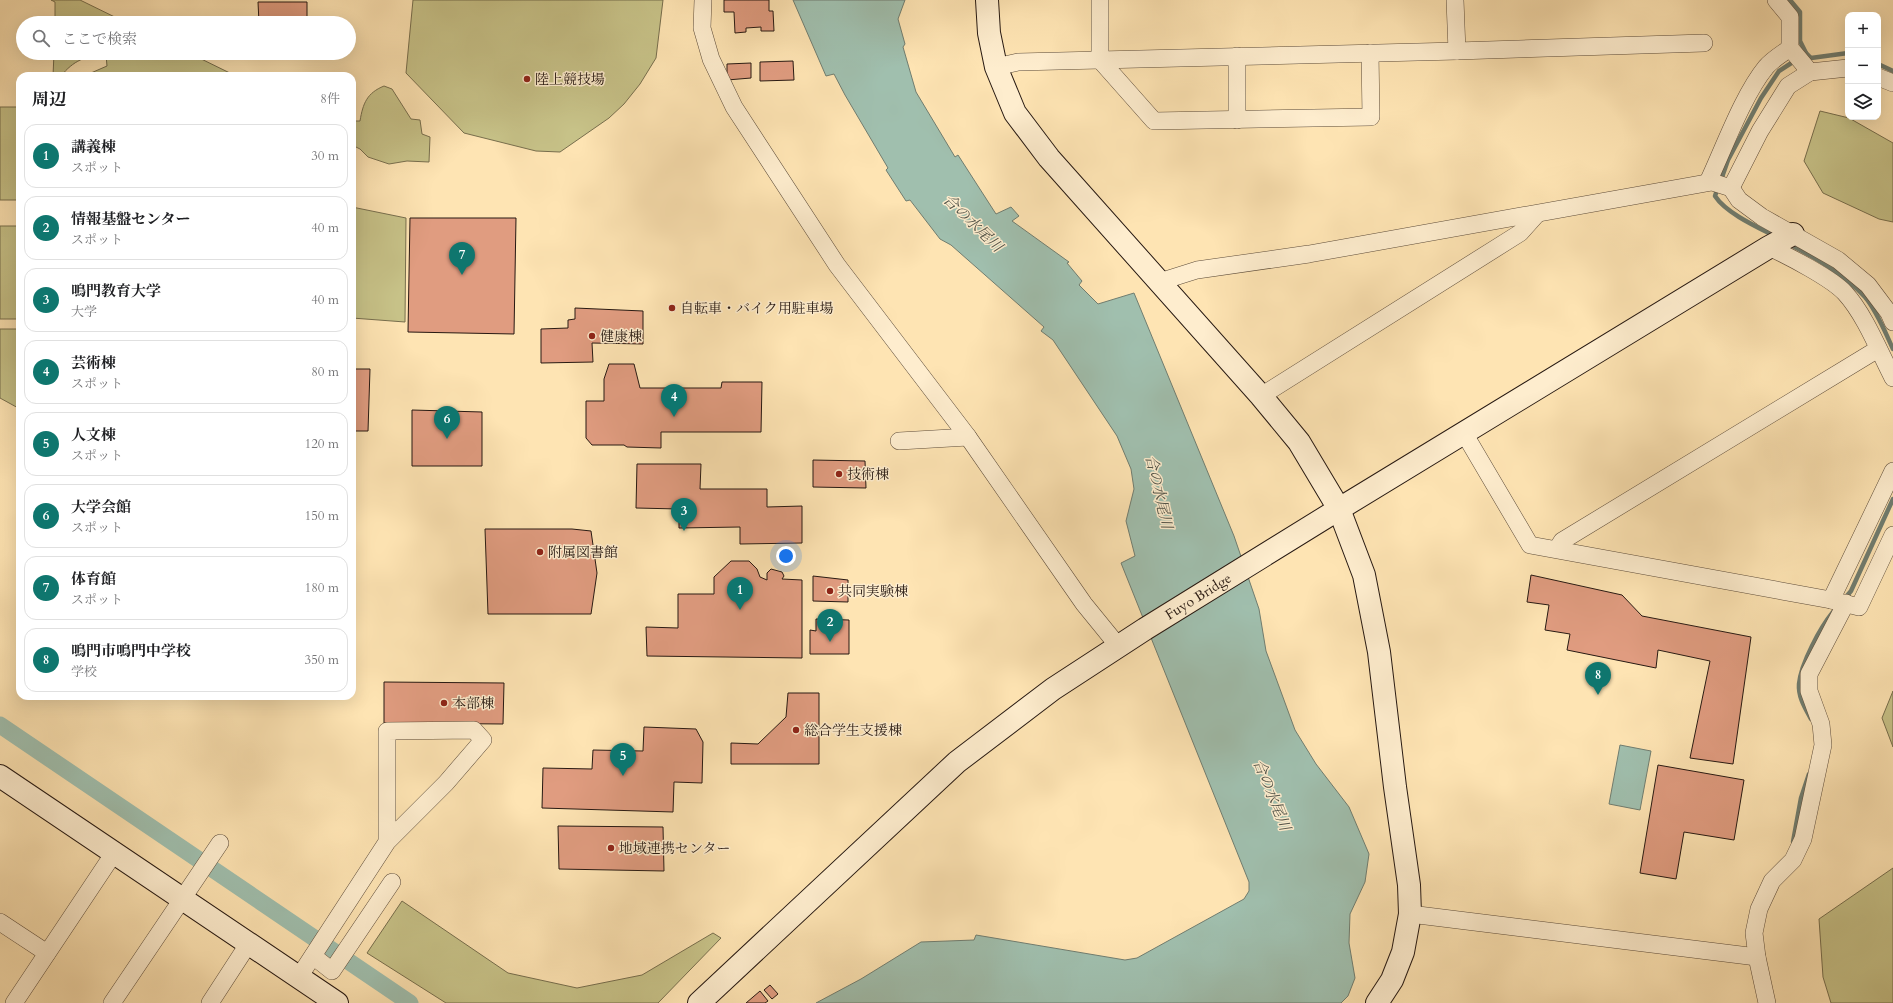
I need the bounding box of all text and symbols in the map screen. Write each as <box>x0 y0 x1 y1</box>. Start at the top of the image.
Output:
map controls <box>1845 12 1881 120</box>
button: + <box>1845 12 1881 48</box>
search box <box>16 16 356 60</box>
icon: search <box>30 27 52 49</box>
text: ここで検索 <box>62 29 137 49</box>
button: − <box>1845 48 1881 84</box>
place label: 陸上競技場 <box>535 70 605 89</box>
marker: 陸上競技場 <box>522 74 532 84</box>
button: layers <box>1845 84 1881 120</box>
text: 周辺 <box>32 88 66 111</box>
text: 8件 <box>320 90 340 108</box>
text: 講義棟 <box>71 137 116 157</box>
text: 1 <box>43 147 49 165</box>
text: 30 m <box>311 147 339 165</box>
text: スポット <box>71 159 123 177</box>
water label: 合の水尾川 <box>939 190 1008 258</box>
text: 情報基盤センター <box>71 209 190 229</box>
text: 2 <box>43 219 49 237</box>
text: 40 m <box>311 219 339 237</box>
text: スポット <box>71 231 123 249</box>
pin: 7 <box>449 242 475 275</box>
text: 鳴門教育大学 <box>71 281 161 301</box>
text: 3 <box>43 291 49 309</box>
text: 40 m <box>311 291 339 309</box>
place label: 自転車・バイク用駐車場 <box>680 299 834 318</box>
text: 大学 <box>71 303 97 321</box>
marker: 自転車・バイク用駐車場 <box>667 303 677 313</box>
place label: 健康棟 <box>600 327 642 346</box>
marker: 健康棟 <box>587 331 597 341</box>
text: 芸術棟 <box>71 353 116 373</box>
text: 4 <box>43 363 49 381</box>
text: 80 m <box>311 363 339 381</box>
text: スポット <box>71 375 123 393</box>
pin: 4 <box>661 384 687 417</box>
pin: 6 <box>434 406 460 439</box>
text: 人文棟 <box>71 425 116 445</box>
text: 5 <box>43 435 49 453</box>
text: 120 m <box>305 435 339 453</box>
text: スポット <box>71 447 123 465</box>
water label: 合の水尾川 <box>1141 453 1178 533</box>
place label: 技術棟 <box>847 465 889 484</box>
marker: 技術棟 <box>834 469 844 479</box>
text: 大学会館 <box>71 497 131 517</box>
pin: 3 <box>671 498 697 531</box>
text: 6 <box>43 507 49 525</box>
text: 150 m <box>305 507 339 525</box>
text: スポット <box>71 519 123 537</box>
place label: 附属図書館 <box>548 543 618 562</box>
your location <box>776 546 796 566</box>
marker: 附属図書館 <box>535 547 545 557</box>
street label: Fuyo Bridge <box>1161 568 1235 624</box>
text: 体育館 <box>71 569 116 589</box>
pin: 1 <box>727 577 753 610</box>
text: 7 <box>43 579 49 597</box>
text: 180 m <box>305 579 339 597</box>
place label: 共同実験棟 <box>838 582 908 601</box>
marker: 共同実験棟 <box>825 586 835 596</box>
text: スポット <box>71 591 123 609</box>
pin: 2 <box>817 609 843 642</box>
text: 鳴門市鳴門中学校 <box>71 641 191 661</box>
text: 8 <box>43 651 49 669</box>
text: 350 m <box>305 651 339 669</box>
pin: 8 <box>1585 662 1611 695</box>
text: 学校 <box>71 663 97 681</box>
place label: 本部棟 <box>452 694 494 713</box>
marker: 本部棟 <box>439 698 449 708</box>
place label: 総合学生支援棟 <box>804 721 902 740</box>
marker: 総合学生支援棟 <box>791 725 801 735</box>
pin: 5 <box>610 743 636 776</box>
water label: 合の水尾川 <box>1249 756 1296 835</box>
place label: 地域連携センター <box>619 839 730 858</box>
marker: 地域連携センター <box>606 843 616 853</box>

